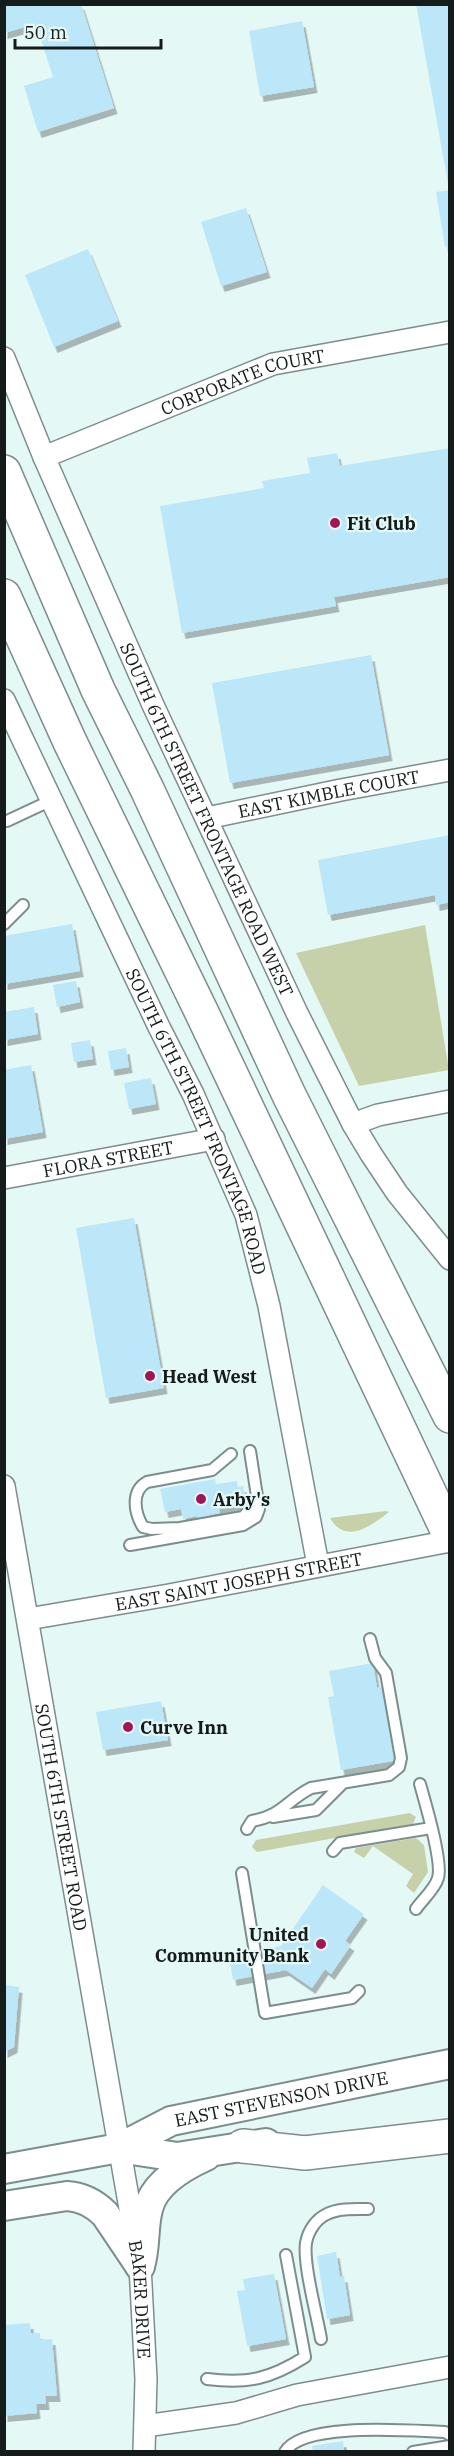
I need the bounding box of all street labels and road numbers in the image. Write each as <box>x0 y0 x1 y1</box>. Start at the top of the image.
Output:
street label: CORPORATE COURT <box>157 343 327 420</box>
street label: SOUTH 6TH STREET FRONTAGE ROAD WEST <box>115 639 299 1000</box>
street label: EAST KIMBLE COURT <box>236 764 421 823</box>
street label: SOUTH 6TH STREET FRONTAGE ROAD <box>121 964 272 1277</box>
street label: FLORA STREET <box>41 1135 176 1182</box>
street label: EAST SAINT JOSEPH STREET <box>113 1547 364 1615</box>
street label: SOUTH 6TH STREET ROAD <box>31 1702 93 1932</box>
street label: EAST STEVENSON DRIVE <box>172 2065 390 2132</box>
street label: BAKER DRIVE <box>124 2238 156 2359</box>

